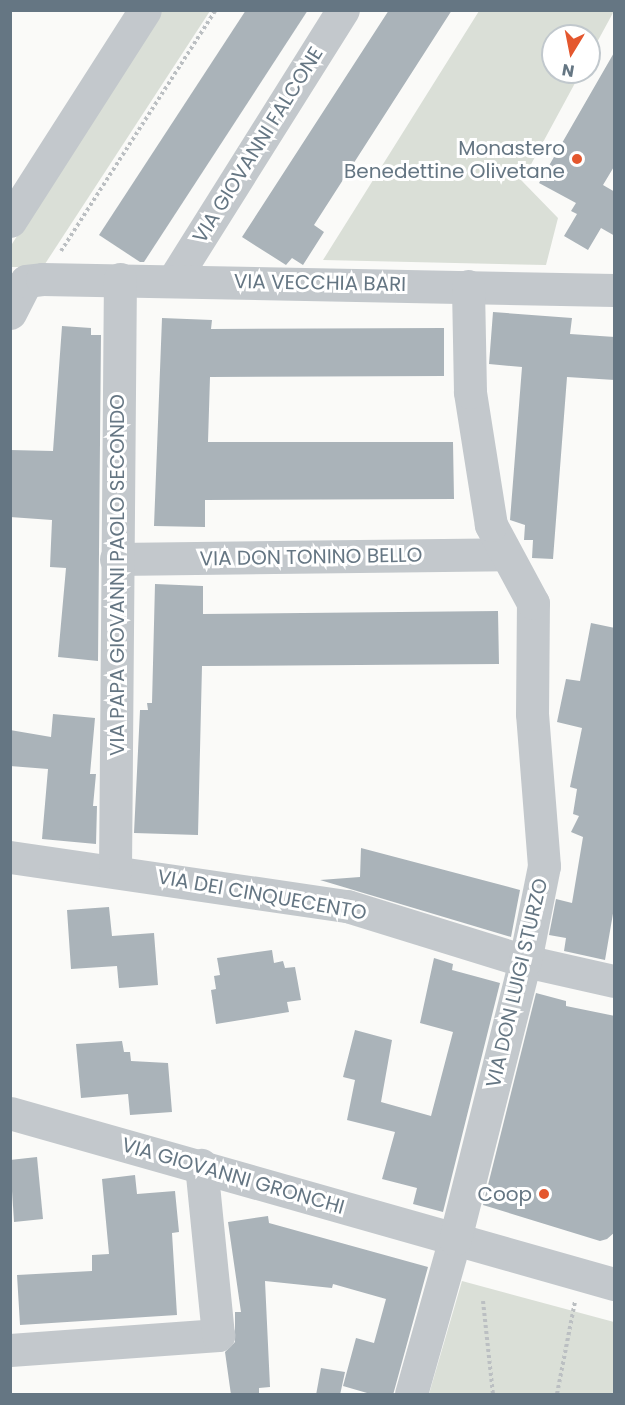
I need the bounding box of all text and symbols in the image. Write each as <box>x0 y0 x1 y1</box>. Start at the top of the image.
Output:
north arrow <box>541 24 601 84</box>
street label: VIA GIOVANNI FALCONE <box>188 43 328 247</box>
text: N <box>560 58 576 83</box>
place label: Monastero Benedettine Olivetane <box>344 136 565 183</box>
marker: Monastero Benedettine Olivetane <box>570 152 584 166</box>
street label: VIA VECCHIA BARI <box>234 269 406 297</box>
street label: VIA PAPA GIOVANNI PAOLO SECONDO <box>105 394 129 756</box>
street label: VIA DON TONINO BELLO <box>199 543 423 571</box>
street label: VIA DEI CINQUECENTO <box>155 865 369 925</box>
street label: VIA DON LUIGI STURZO <box>481 876 553 1090</box>
street label: VIA GIOVANNI GRONCHI <box>119 1133 347 1219</box>
place label: Coop <box>477 1182 532 1206</box>
marker: Coop <box>537 1187 551 1201</box>

